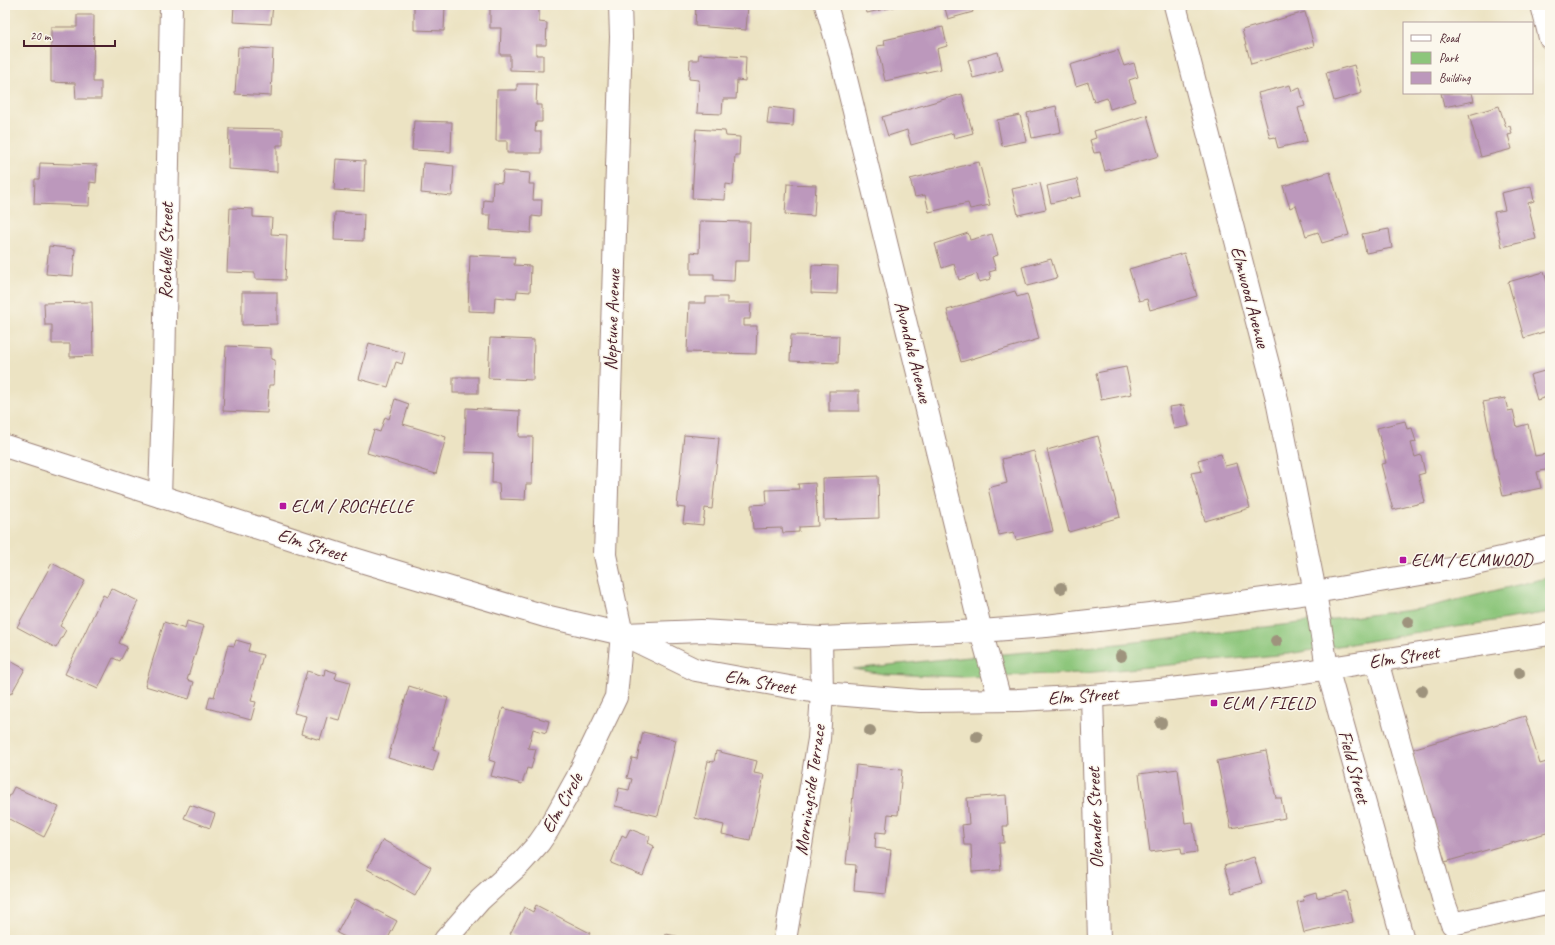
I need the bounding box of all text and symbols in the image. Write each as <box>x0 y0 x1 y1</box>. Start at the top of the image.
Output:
scale bar <box>24 22 115 48</box>
legend <box>1403 22 1533 94</box>
text: 20 m <box>30 28 52 44</box>
text: Road <box>1439 30 1461 46</box>
text: Park <box>1439 50 1460 66</box>
text: Building <box>1439 70 1471 86</box>
street label: Rochelle Street <box>153 201 179 299</box>
street label: Elmwood Avenue <box>1225 244 1276 352</box>
street label: Neptune Avenue <box>598 267 626 371</box>
street label: Avondale Avenue <box>889 299 938 407</box>
place label: ELM / ROCHELLE <box>291 494 415 518</box>
marker: ELM / ROCHELLE <box>278 501 288 511</box>
street label: Elm Street <box>275 523 351 568</box>
place label: ELM / ELMWOOD <box>1411 548 1534 572</box>
marker: ELM / ELMWOOD <box>1398 555 1408 565</box>
street label: Elm Street <box>1367 639 1442 674</box>
street label: Elm Street <box>723 664 798 700</box>
street label: Elm Street <box>1047 681 1121 710</box>
place label: ELM / FIELD <box>1222 691 1316 715</box>
marker: ELM / FIELD <box>1209 698 1219 708</box>
street label: Morningside Terrace <box>789 721 831 857</box>
street label: Field Street <box>1333 728 1376 808</box>
street label: Oleander Street <box>1081 765 1109 869</box>
street label: Elm Circle <box>536 767 589 837</box>

